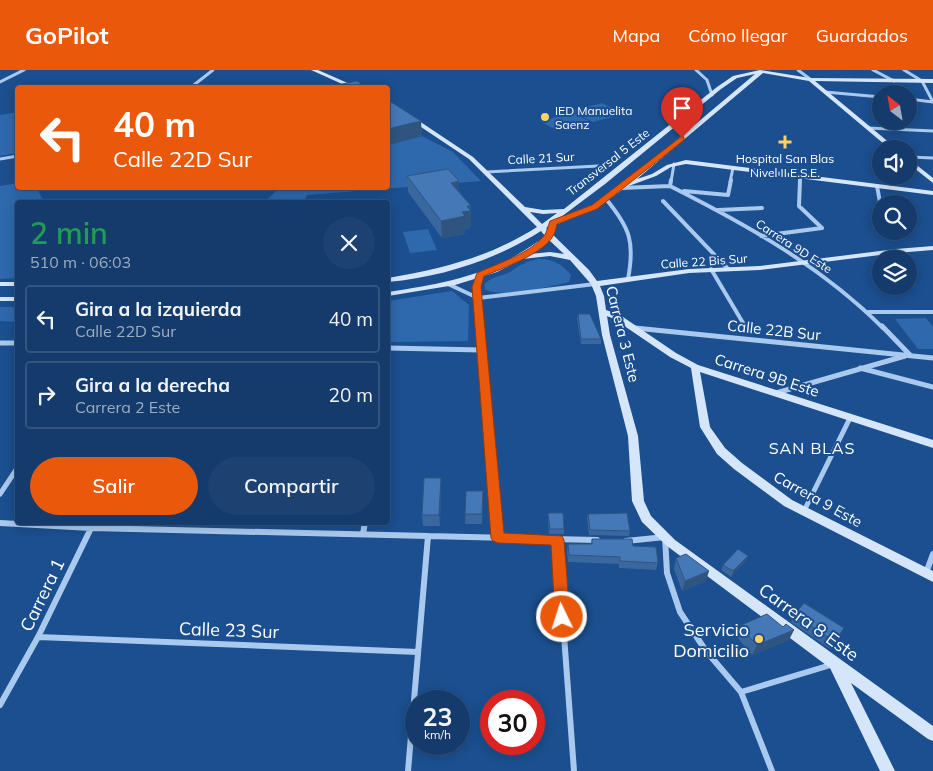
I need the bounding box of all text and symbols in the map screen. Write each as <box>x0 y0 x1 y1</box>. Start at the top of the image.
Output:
text: GoPilot <box>25 20 109 50</box>
text: Mapa <box>612 24 660 47</box>
text: Cómo llegar <box>688 24 788 47</box>
text: Guardados <box>816 24 908 47</box>
north arrow <box>872 85 918 130</box>
map controls <box>872 85 917 295</box>
pin <box>661 87 703 138</box>
icon: arrive <box>668 94 696 122</box>
text: 40 m <box>113 102 196 146</box>
place label: IED Manuelita Saenz <box>555 103 632 132</box>
icon: left <box>30 105 95 170</box>
marker: IED Manuelita Saenz <box>539 111 551 123</box>
street label: Transversal 5 Este <box>564 125 652 199</box>
marker: Hospital San Blas Nivel II E.S.E. <box>778 135 792 149</box>
button: sound <box>872 140 917 185</box>
text: Calle 22D Sur <box>113 145 252 173</box>
street label: Calle 21 Sur <box>507 149 575 167</box>
place label: Hospital San Blas Nivel II E.S.E. <box>736 151 834 180</box>
button: search <box>872 195 917 240</box>
text: 2 min <box>30 214 108 252</box>
street label: Carrera 9D Este <box>753 216 835 276</box>
button: close <box>323 217 375 269</box>
street label: Calle 22 Bis Sur <box>660 250 749 272</box>
button: layers <box>872 250 917 295</box>
text: 510 m · 06:03 <box>30 252 131 272</box>
street label: Carrera 3 Este <box>602 284 644 384</box>
text: Gira a la izquierda <box>75 297 241 321</box>
icon: left <box>32 305 60 333</box>
text: 40 m <box>329 307 373 331</box>
street label: Calle 22B Sur <box>726 316 822 344</box>
text: Calle 22D Sur <box>75 321 176 341</box>
street label: Carrera 9B Este <box>712 349 822 401</box>
text: Gira a la derecha <box>75 373 230 397</box>
icon: right <box>32 381 60 409</box>
text: 20 m <box>329 383 373 407</box>
text: Carrera 2 Este <box>75 397 180 417</box>
district label: SAN BLAS <box>769 438 855 458</box>
button: Salir <box>30 457 198 515</box>
button: Compartir <box>208 457 375 515</box>
street label: Carrera 9 Este <box>770 467 866 531</box>
street label: Carrera 1 <box>14 555 70 635</box>
street label: Carrera 8 Este <box>754 578 864 666</box>
position arrow <box>535 590 587 642</box>
street label: Calle 23 Sur <box>178 617 280 643</box>
place label: Servicio Domicilio <box>673 618 749 662</box>
marker: Servicio Domicilio <box>753 633 765 645</box>
speed limit sign: 30 <box>480 690 545 755</box>
text: 23 <box>422 701 453 732</box>
text: km/h <box>424 727 451 742</box>

